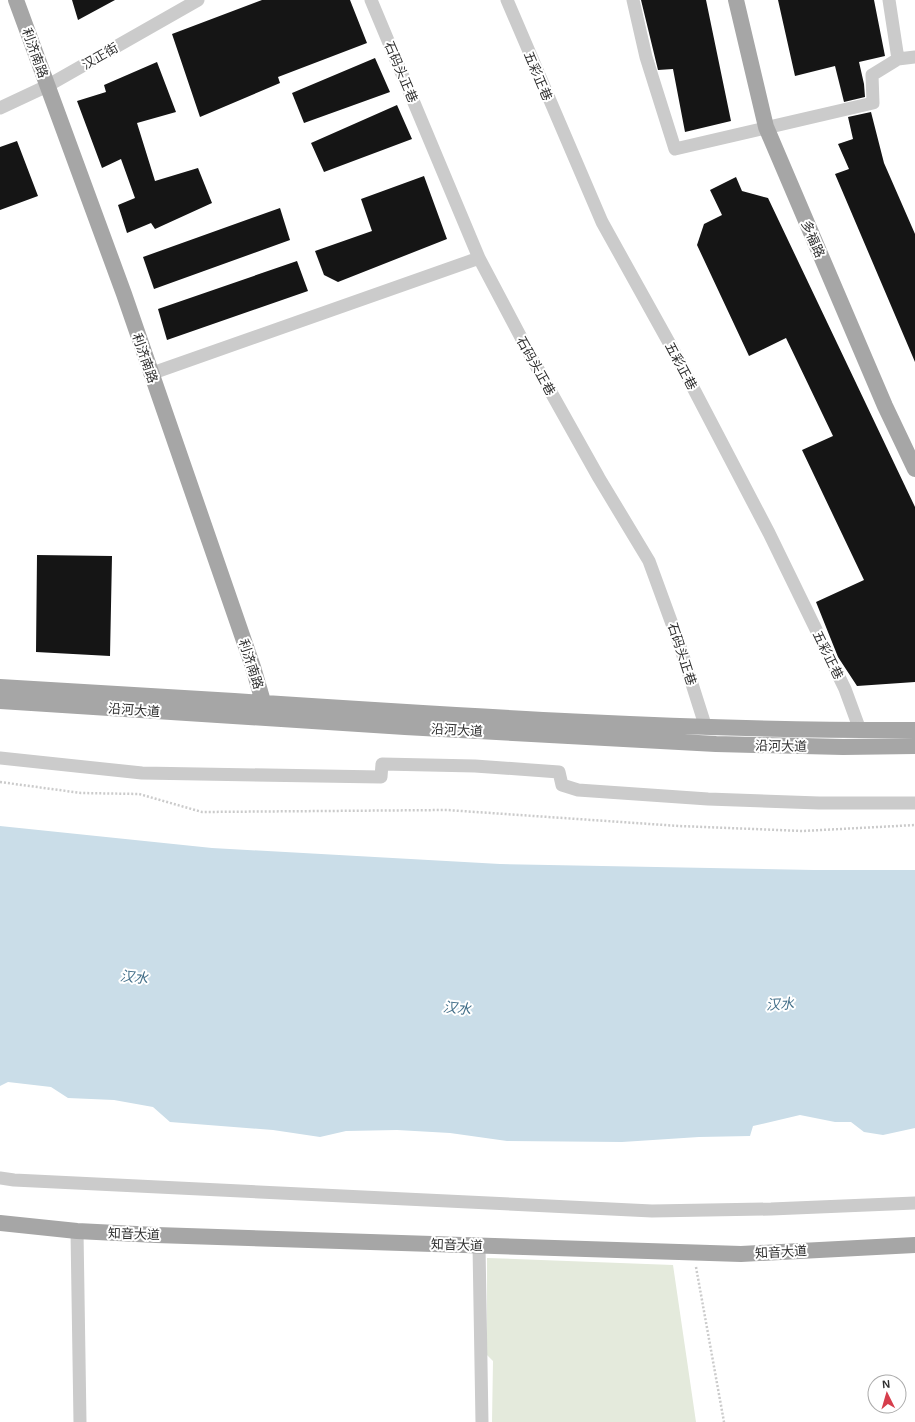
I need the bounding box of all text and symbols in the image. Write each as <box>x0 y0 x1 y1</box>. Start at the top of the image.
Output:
street label: 利济南路 <box>19 26 51 80</box>
street label: 石码头正巷 <box>381 39 421 105</box>
street label: 汉正街 <box>79 40 121 72</box>
street label: 五彩正巷 <box>521 49 555 103</box>
street label: 多福路 <box>798 218 828 260</box>
street label: 利济南路 <box>129 331 161 385</box>
street label: 石码头正巷 <box>514 334 558 398</box>
street label: 五彩正巷 <box>662 340 700 392</box>
street label: 石码头正巷 <box>665 621 699 687</box>
street label: 五彩正巷 <box>810 628 846 682</box>
street label: 利济南路 <box>236 637 266 691</box>
street label: 沿河大道 <box>108 701 160 719</box>
street label: 沿河大道 <box>431 721 483 739</box>
street label: 沿河大道 <box>755 738 807 754</box>
water label: 汉水 <box>119 968 150 987</box>
water label: 汉水 <box>766 995 795 1013</box>
water label: 汉水 <box>442 999 473 1018</box>
street label: 知音大道 <box>108 1226 160 1242</box>
street label: 知音大道 <box>431 1237 483 1253</box>
street label: 知音大道 <box>755 1243 807 1261</box>
north arrow <box>867 1374 907 1414</box>
text: N <box>882 1378 891 1390</box>

